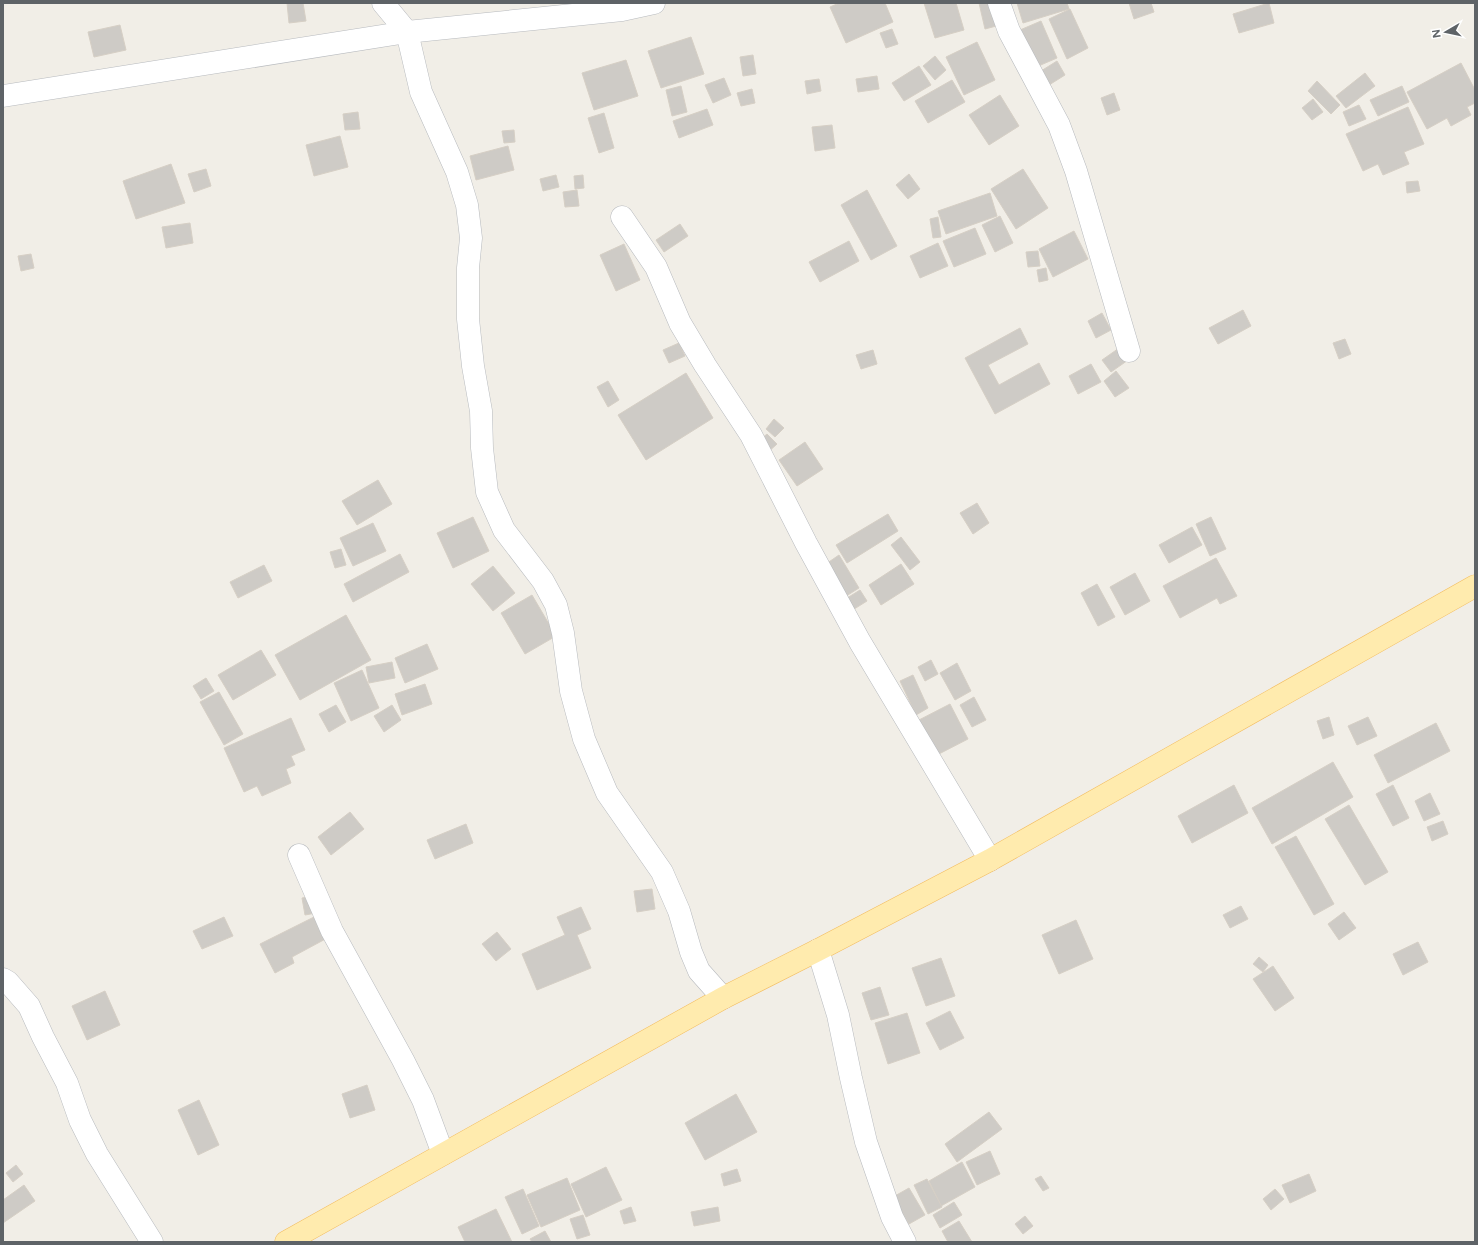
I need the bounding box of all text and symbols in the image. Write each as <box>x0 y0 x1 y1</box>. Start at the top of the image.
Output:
north arrow <box>1426 12 1466 52</box>
text: N <box>1430 28 1444 39</box>

